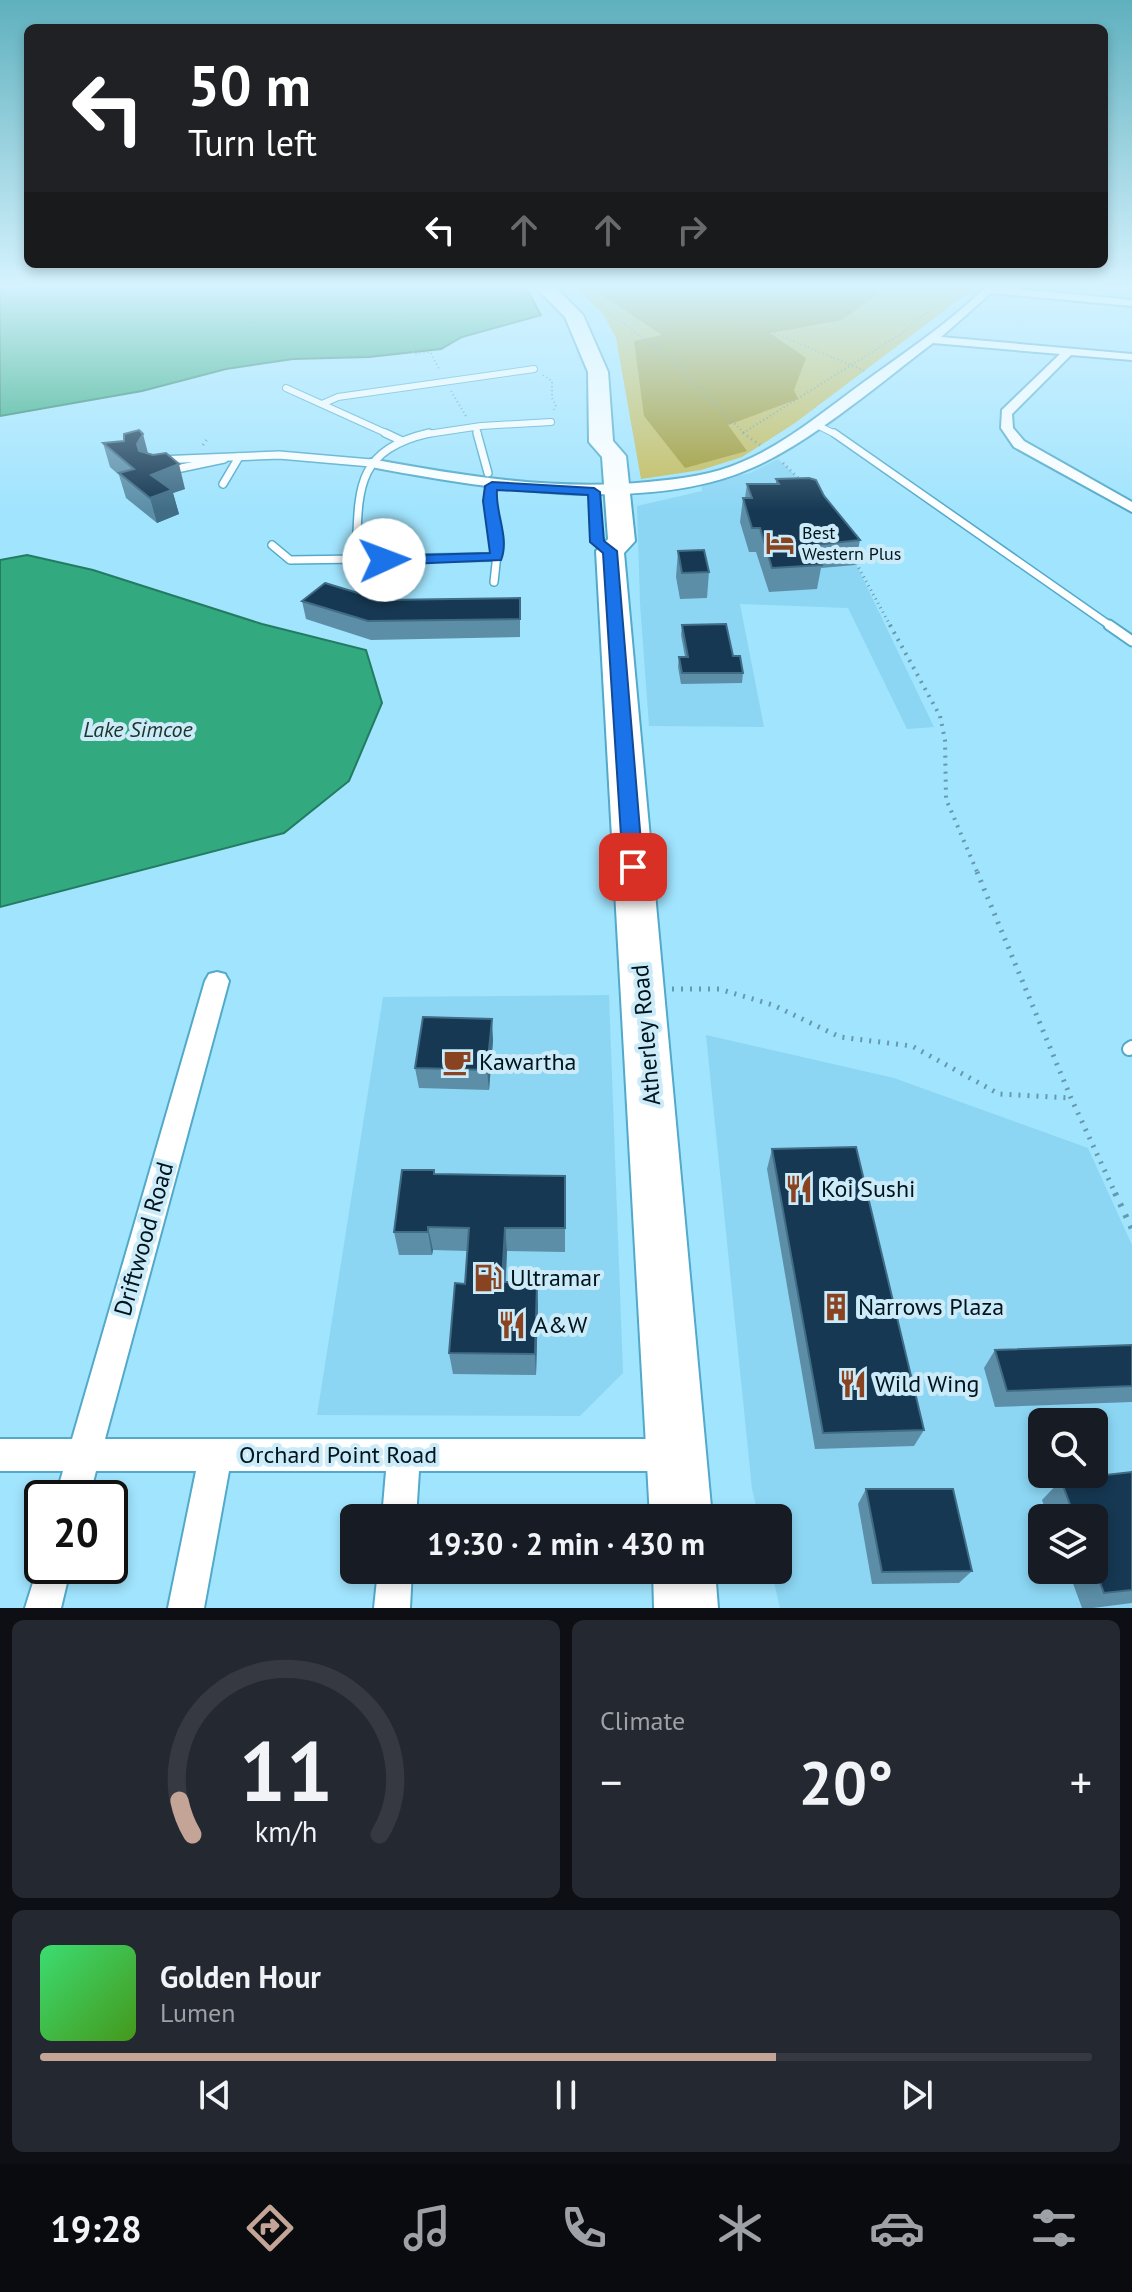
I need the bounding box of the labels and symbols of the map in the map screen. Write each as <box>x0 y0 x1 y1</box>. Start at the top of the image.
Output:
position arrow <box>342 518 426 602</box>
place label: Best Western Plus <box>802 521 901 565</box>
hotel icon: Best Western Plus <box>765 528 795 558</box>
water label: Lake Simcoe <box>83 715 194 743</box>
pin <box>599 833 667 901</box>
street label: Atherley Road <box>624 963 667 1107</box>
place label: Kawartha <box>479 1046 576 1077</box>
cafe icon: Kawartha <box>442 1047 472 1077</box>
street label: Driftwood Road <box>107 1158 180 1320</box>
place label: Koi Sushi <box>821 1173 916 1204</box>
restaurant icon: Koi Sushi <box>784 1174 814 1204</box>
place label: Ultramar <box>510 1262 600 1293</box>
fuel station icon: Ultramar <box>473 1263 503 1293</box>
place label: Narrows Plaza <box>858 1291 1004 1322</box>
building icon: Narrows Plaza <box>821 1292 851 1322</box>
place label: A&W <box>534 1309 588 1340</box>
restaurant icon: A&W <box>497 1310 527 1340</box>
place label: Wild Wing <box>875 1368 980 1399</box>
restaurant icon: Wild Wing <box>838 1369 868 1399</box>
street label: Orchard Point Road <box>239 1439 437 1470</box>
speed limit sign: 20 <box>24 1480 128 1584</box>

